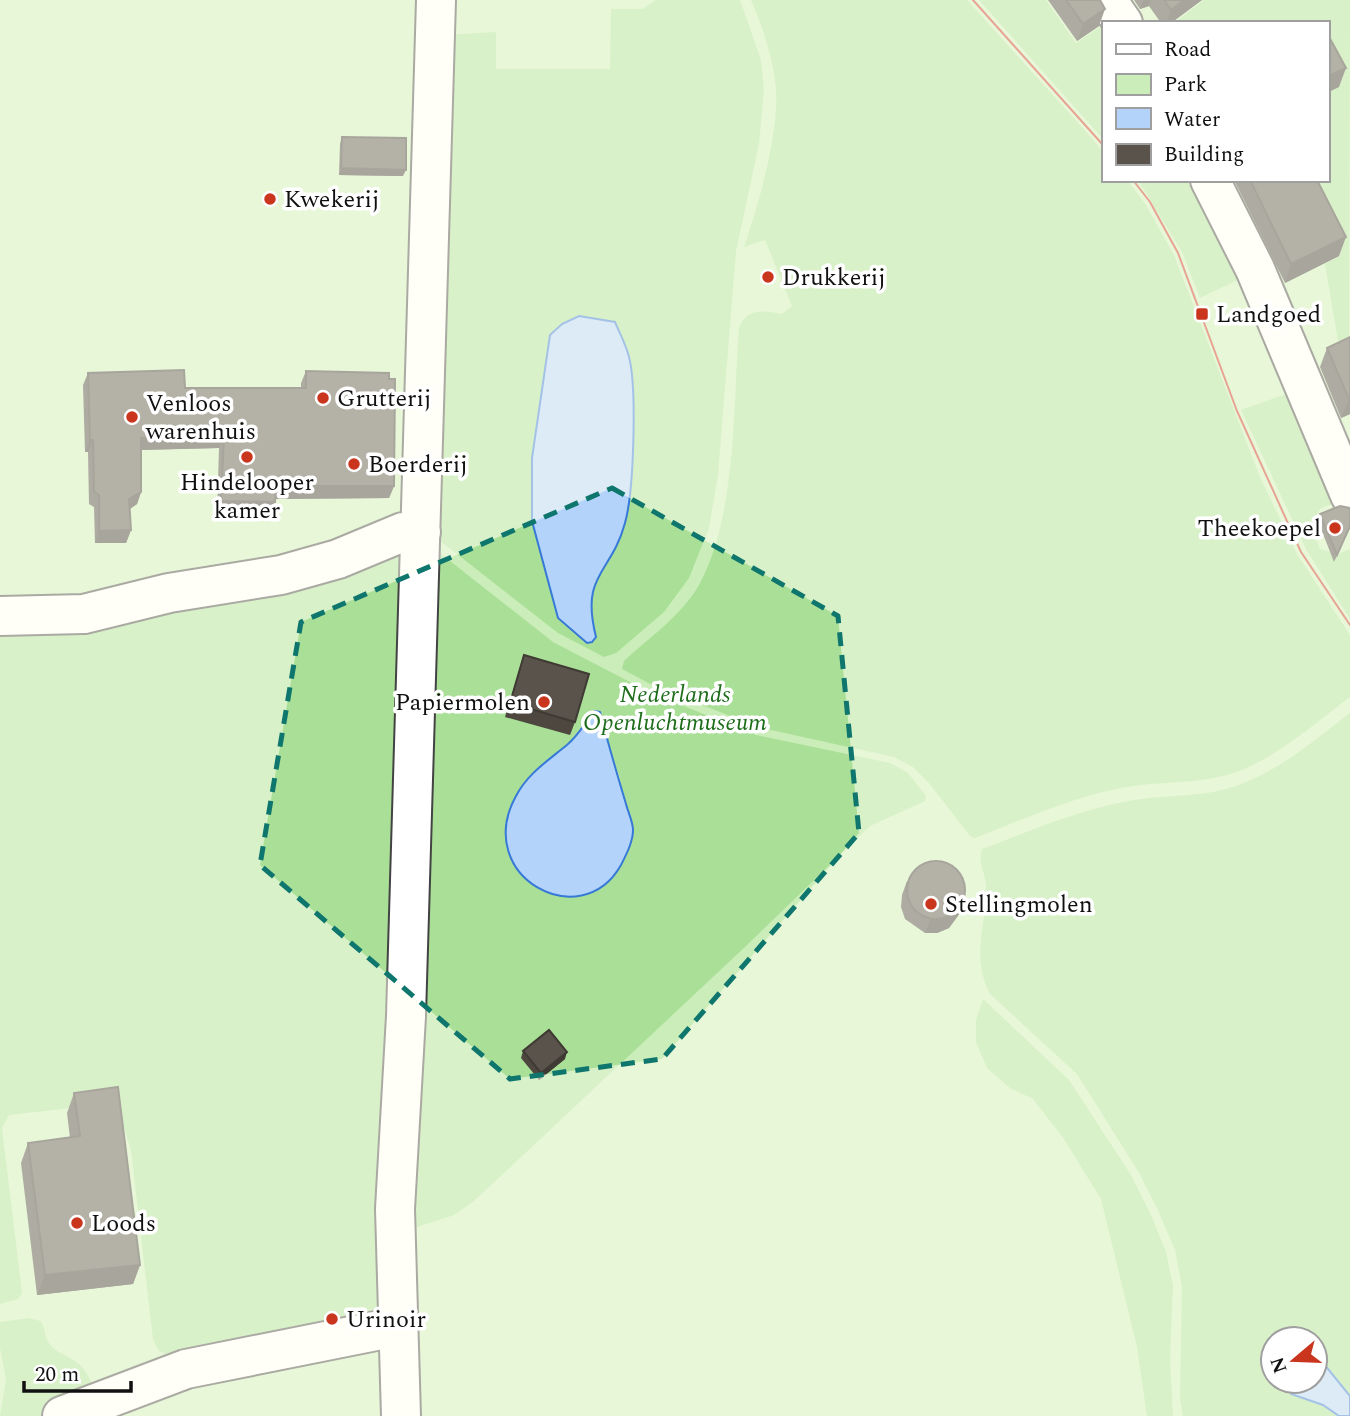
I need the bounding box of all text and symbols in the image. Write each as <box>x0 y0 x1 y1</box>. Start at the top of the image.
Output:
legend <box>1102 21 1329 182</box>
text: Road <box>1164 34 1211 66</box>
text: Park <box>1164 69 1208 101</box>
text: Water <box>1164 104 1220 136</box>
text: Building <box>1164 139 1244 171</box>
place label: Kwekerij <box>284 182 380 218</box>
marker: Kwekerij <box>262 191 278 207</box>
place label: Drukkerij <box>782 260 886 296</box>
marker: Drukkerij <box>760 269 776 285</box>
place label: Landgoed <box>1216 297 1321 333</box>
marker: Landgoed <box>1194 306 1210 322</box>
place label: Grutterij <box>337 381 432 417</box>
place label: Venloos warenhuis <box>145 386 256 450</box>
marker: Grutterij <box>315 390 331 406</box>
marker: Venloos warenhuis <box>124 409 140 425</box>
place label: Boerderij <box>368 447 468 483</box>
marker: Hindelooper kamer <box>239 449 255 465</box>
marker: Boerderij <box>346 456 362 472</box>
place label: Hindelooper kamer <box>180 465 314 529</box>
place label: Theekoepel <box>1198 511 1321 547</box>
marker: Theekoepel <box>1327 520 1343 536</box>
park label: Nederlands Openluchtmuseum <box>583 677 767 741</box>
place label: Papiermolen <box>395 685 530 721</box>
marker: Papiermolen <box>536 694 552 710</box>
place label: Stellingmolen <box>945 887 1093 923</box>
marker: Stellingmolen <box>923 896 939 912</box>
place label: Loods <box>91 1206 156 1242</box>
marker: Loods <box>69 1215 85 1231</box>
place label: Urinoir <box>346 1302 426 1338</box>
marker: Urinoir <box>324 1311 340 1327</box>
north arrow <box>1259 1325 1329 1395</box>
scale bar <box>24 1350 131 1394</box>
text: N <box>1263 1353 1296 1377</box>
text: 20 m <box>35 1359 79 1391</box>

